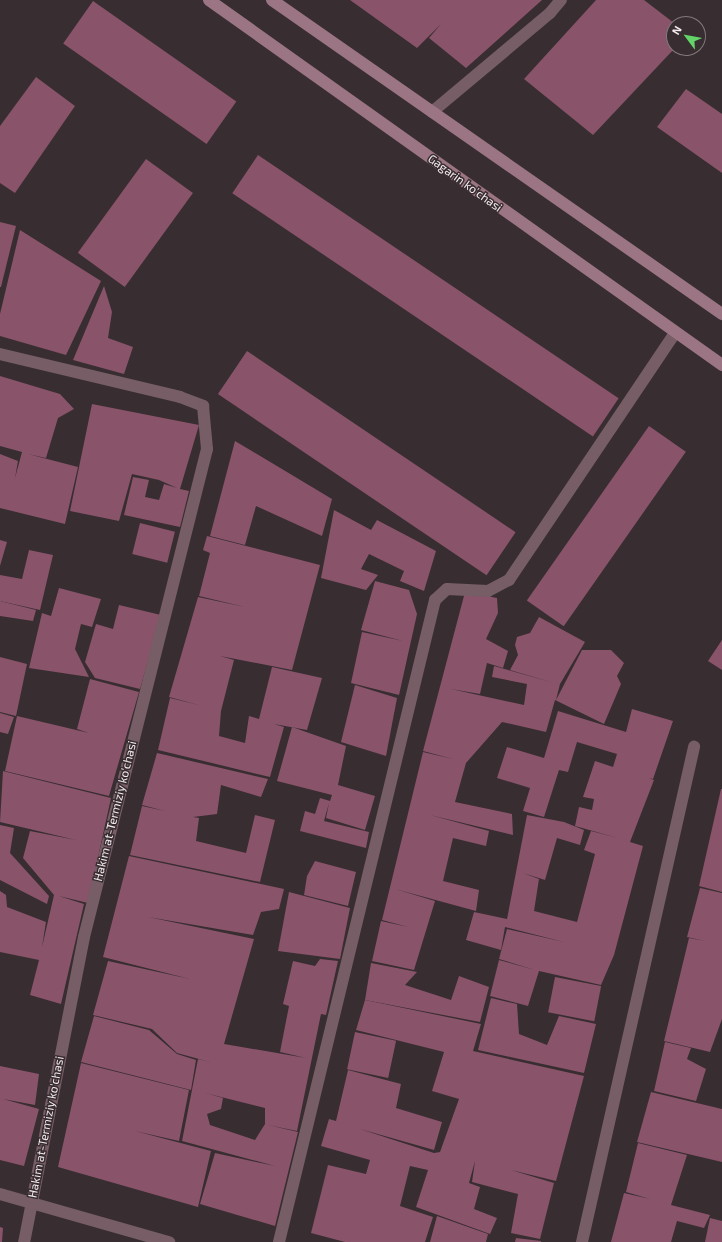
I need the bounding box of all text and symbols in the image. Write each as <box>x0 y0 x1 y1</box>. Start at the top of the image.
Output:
north arrow <box>666 16 706 56</box>
text: N <box>669 23 684 37</box>
street label: Gagarin ko'chasi <box>425 151 505 215</box>
street label: Hakim at-Termiziy ko'chasi <box>91 739 139 883</box>
street label: Hakim at-Termiziy ko'chasi <box>25 1055 67 1199</box>

